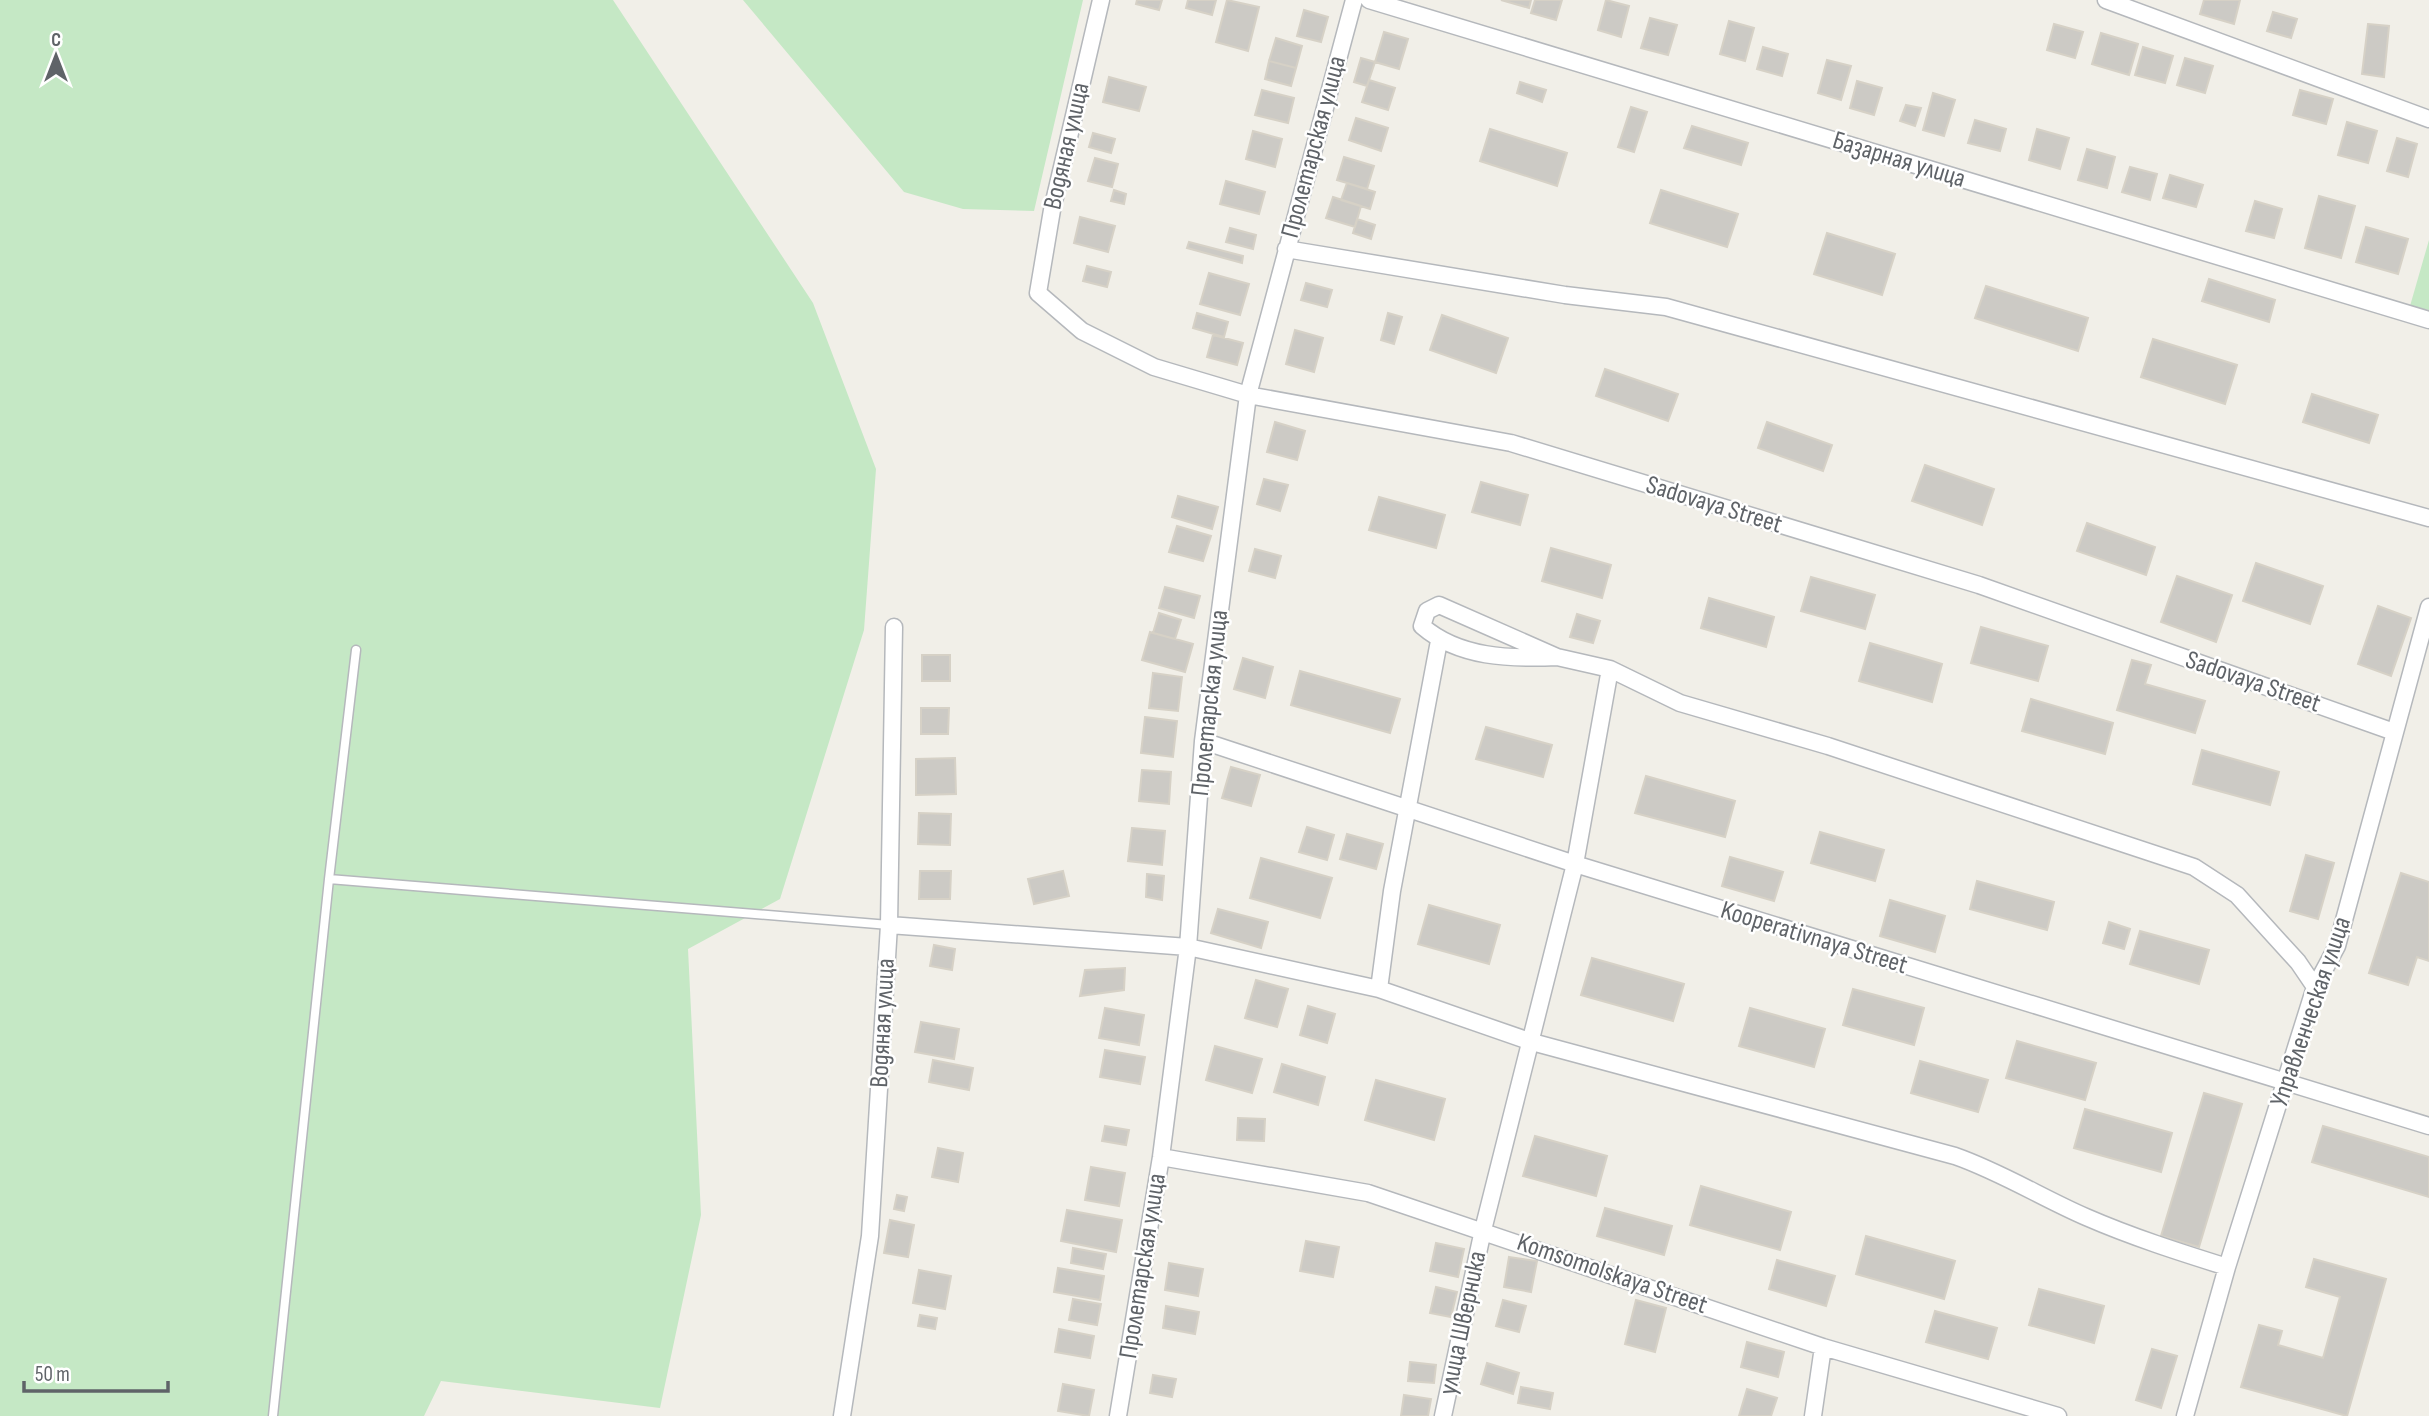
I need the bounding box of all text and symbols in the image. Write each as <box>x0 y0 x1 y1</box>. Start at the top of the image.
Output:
north arrow <box>21 21 91 91</box>
text: С <box>51 29 61 52</box>
street label: Пролетарская улица <box>1275 53 1353 241</box>
street label: Водяная улица <box>1037 80 1097 212</box>
street label: Базарная улица <box>1829 125 1969 195</box>
street label: Sadovaya Street <box>1642 470 1786 540</box>
street label: Пролетарская улица <box>1185 608 1235 798</box>
street label: Sadovaya Street <box>2181 644 2325 720</box>
street label: Kooperativnaya Street <box>1717 895 1911 981</box>
street label: Управленческая улица <box>2264 913 2358 1111</box>
street label: Водяная улица <box>864 958 902 1088</box>
street label: Пролетарская улица <box>1113 1171 1173 1361</box>
street label: Komsomolskaya Street <box>1513 1227 1711 1321</box>
street label: улица Шверника <box>1433 1248 1493 1398</box>
scale bar <box>24 1350 168 1394</box>
text: 50 m <box>35 1362 70 1387</box>

